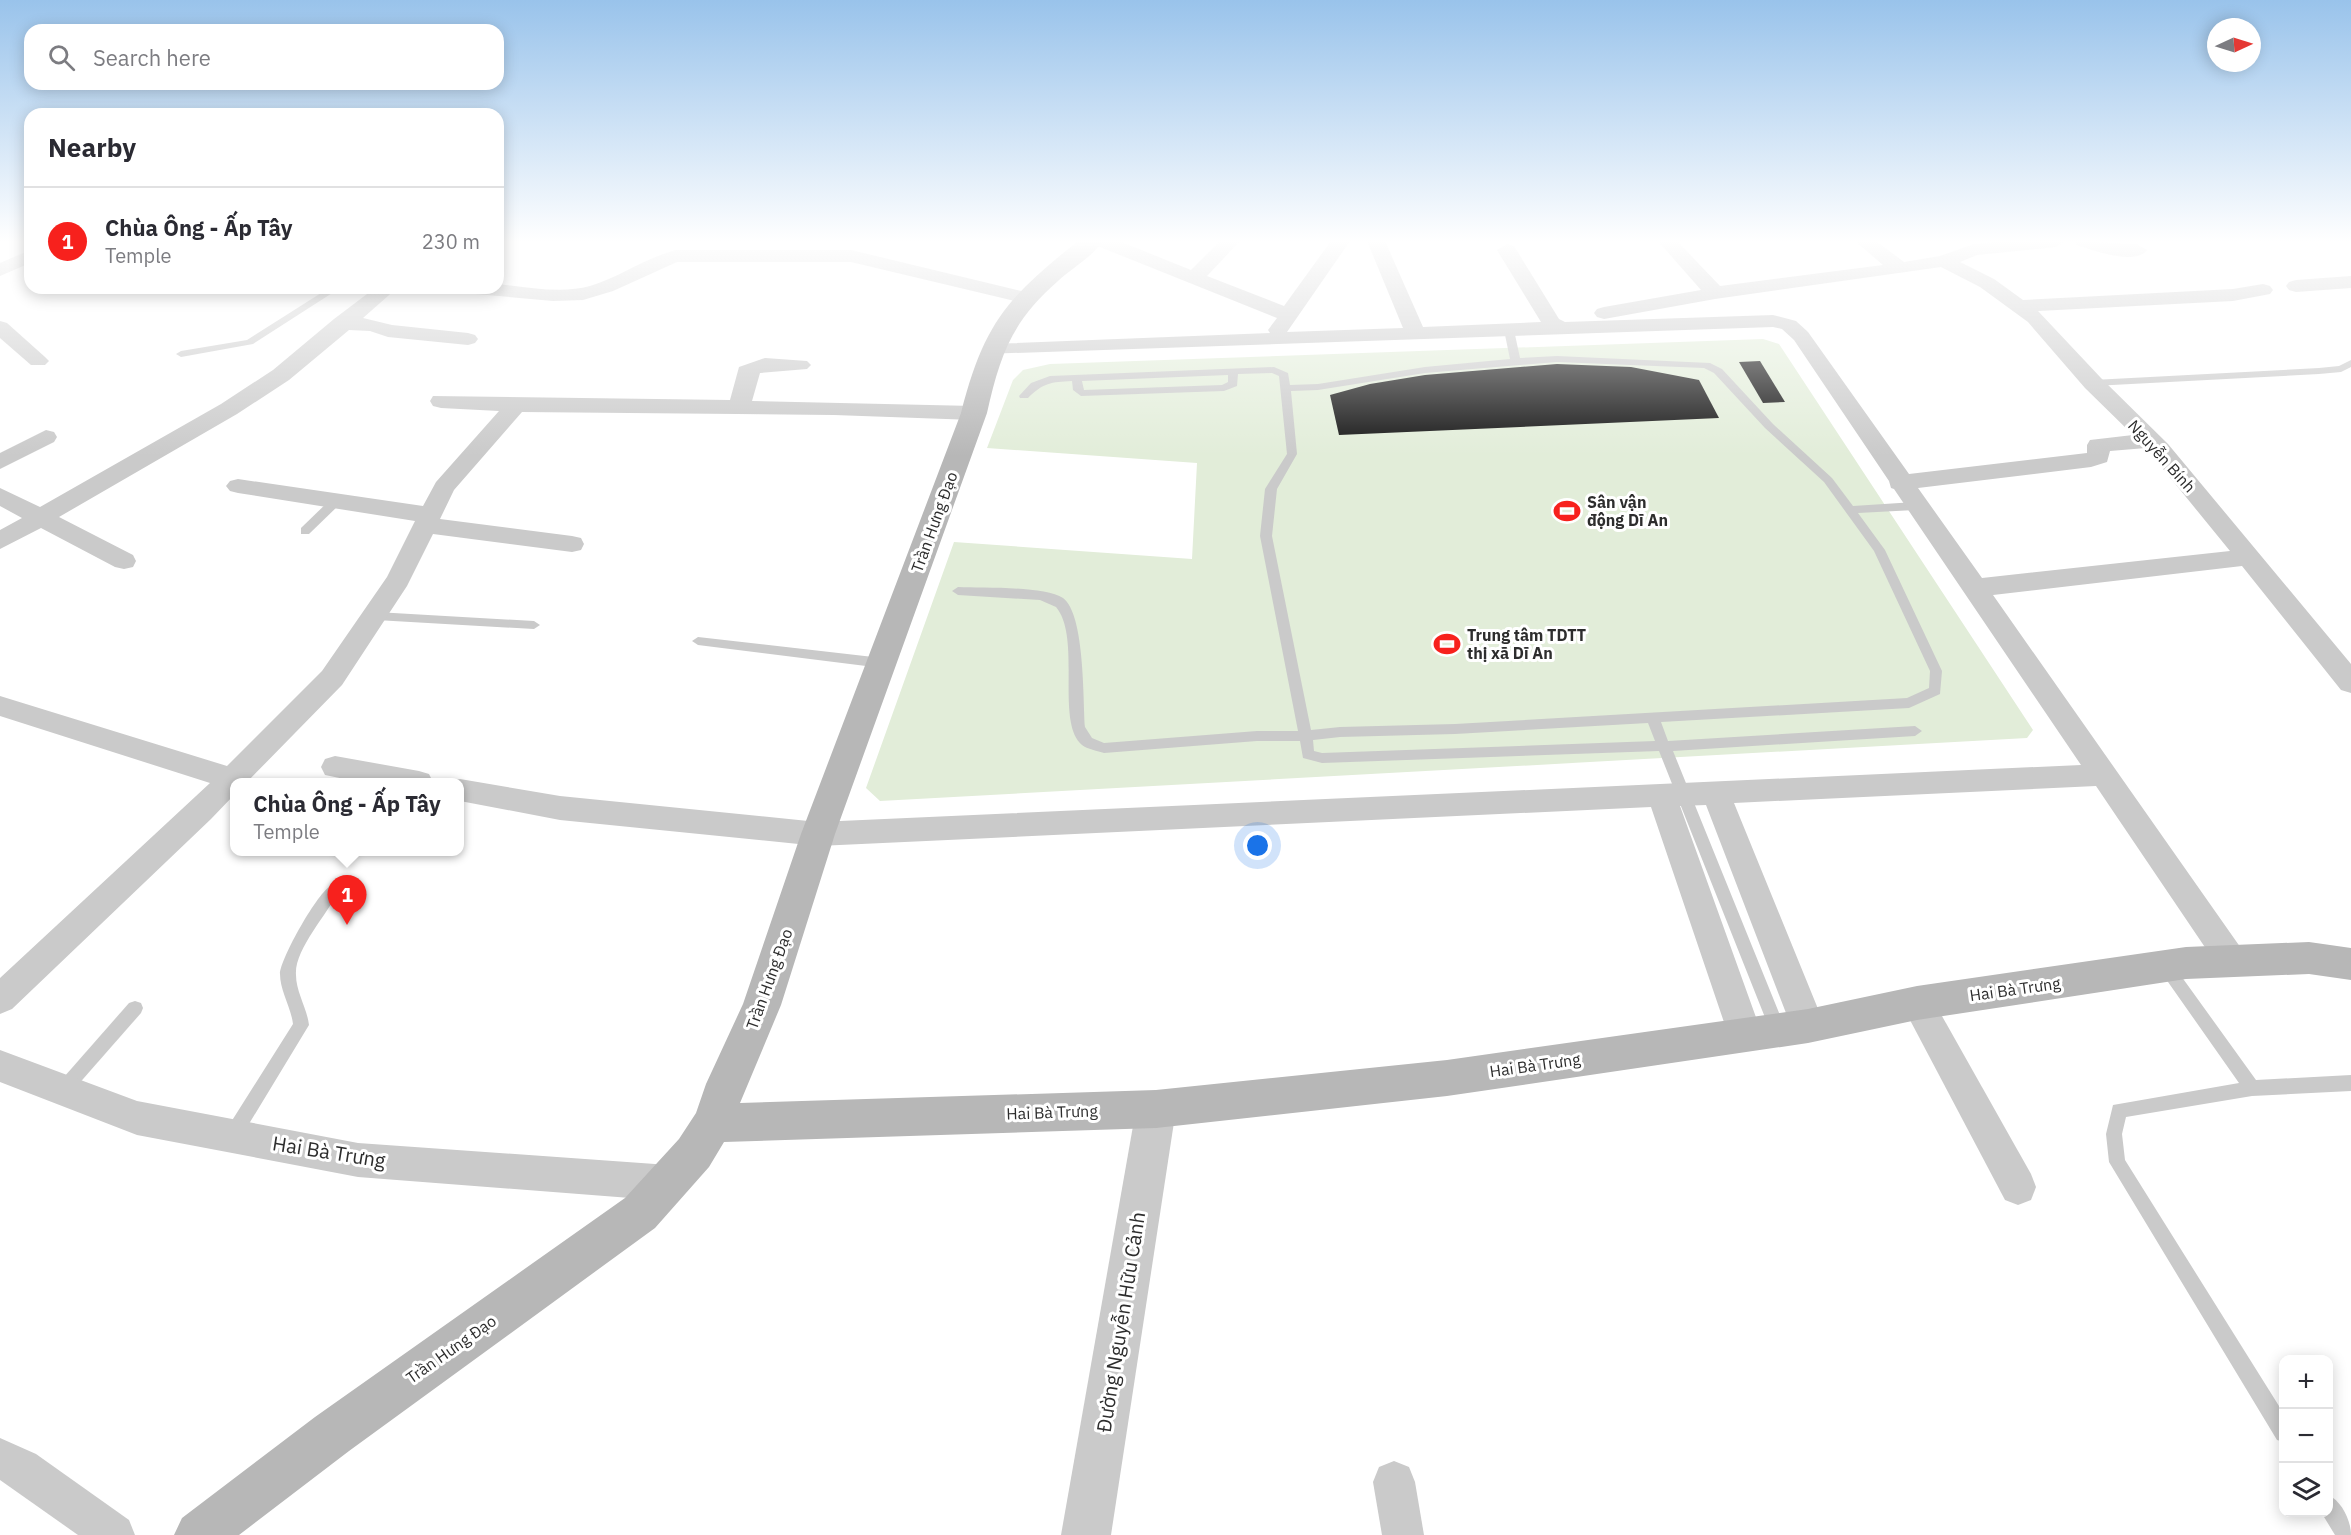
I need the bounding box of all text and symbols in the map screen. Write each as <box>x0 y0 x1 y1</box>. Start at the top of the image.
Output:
north arrow <box>2207 18 2261 72</box>
search box <box>24 24 504 90</box>
icon: search <box>45 41 78 74</box>
text: Search here <box>93 43 211 72</box>
text: Nearby <box>48 130 136 164</box>
text: Chùa Ông - Ấp Tây <box>105 213 293 242</box>
text: 1 <box>62 228 74 255</box>
text: 230 m <box>422 228 480 255</box>
text: Temple <box>105 242 172 269</box>
street label: Nguyễn Bính <box>2124 416 2200 496</box>
street label: Trần Hưng Đạo <box>907 469 961 575</box>
place label: Sân vận động Dĩ An <box>1587 492 1668 530</box>
sports icon: Sân vận động Dĩ An <box>1552 496 1582 526</box>
place label: Trung tâm TDTT thị xã Dĩ An <box>1467 625 1586 663</box>
sports icon: Trung tâm TDTT thị xã Dĩ An <box>1432 629 1462 659</box>
popup <box>230 778 464 856</box>
text: Chùa Ông - Ấp Tây <box>253 789 441 818</box>
text: Temple <box>253 818 320 845</box>
your location <box>1243 831 1272 860</box>
pin: 1 <box>328 876 366 925</box>
street label: Trần Hưng Đạo <box>742 926 796 1032</box>
street label: Hai Bà Trưng <box>1968 973 2062 1005</box>
street label: Hai Bà Trưng <box>1488 1049 1582 1081</box>
street label: Hai Bà Trưng <box>1006 1100 1099 1124</box>
street label: Hai Bà Trưng <box>271 1129 388 1174</box>
street label: Đường Nguyễn Hữu Cảnh <box>1090 1210 1151 1434</box>
street label: Trần Hưng Đạo <box>402 1310 500 1387</box>
map controls <box>2279 1355 2333 1517</box>
button: + <box>2279 1355 2333 1409</box>
button: − <box>2279 1409 2333 1463</box>
button: layers <box>2279 1463 2333 1517</box>

